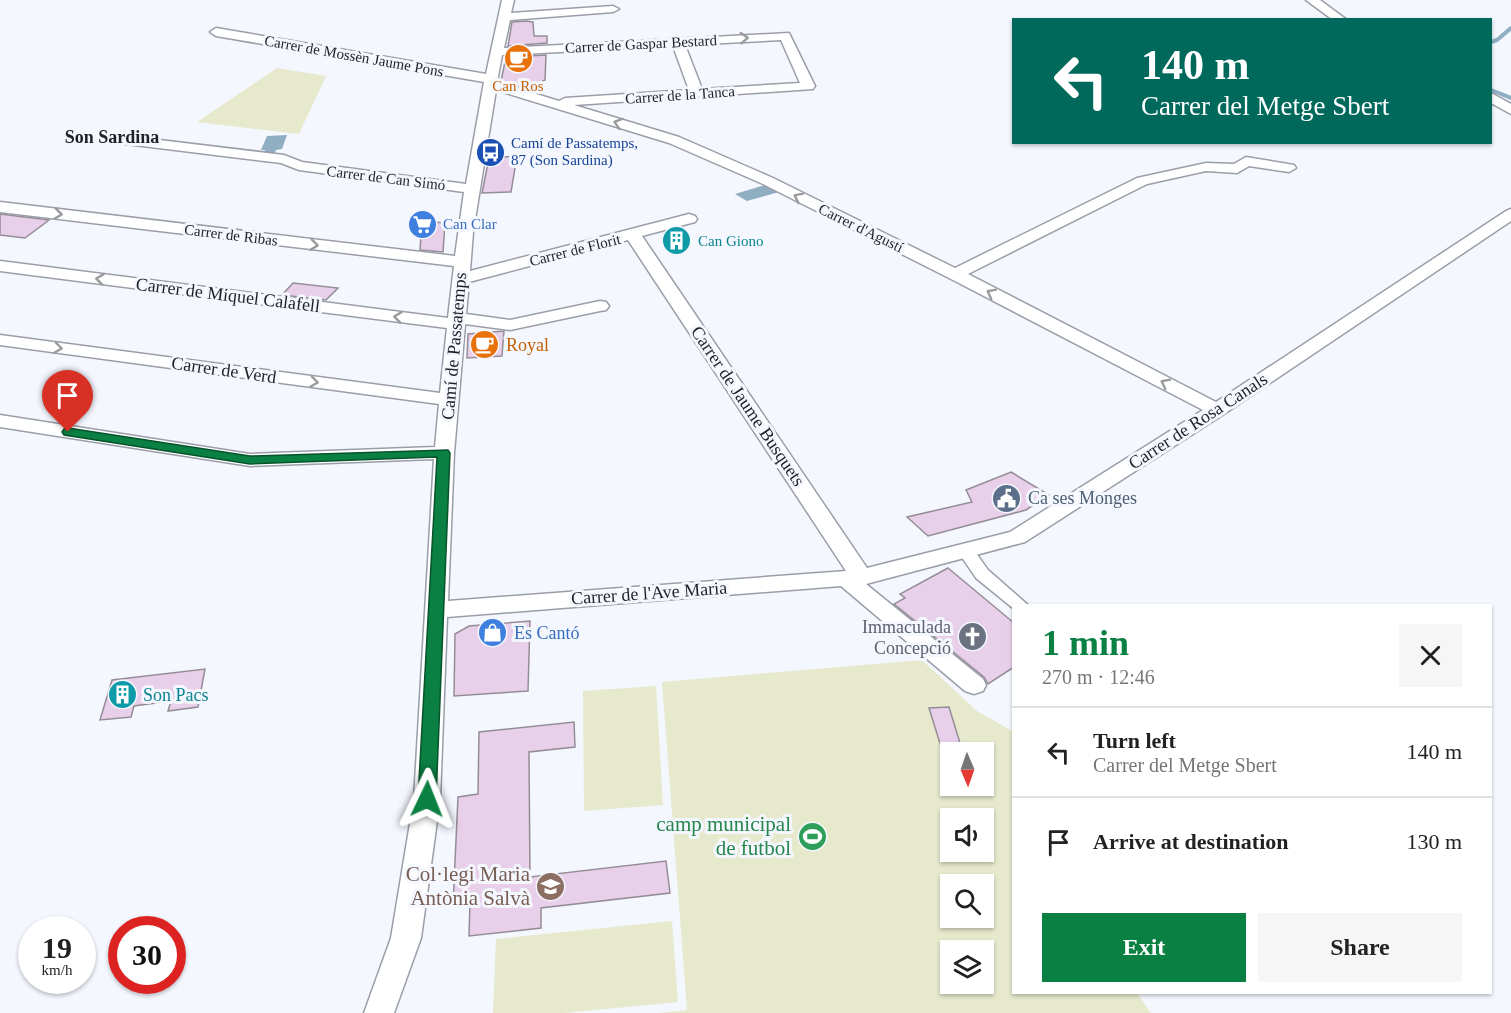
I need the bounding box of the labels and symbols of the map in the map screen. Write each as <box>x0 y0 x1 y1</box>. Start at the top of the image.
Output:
street label: Carrer de Mossèn Jaume Pons <box>263 32 445 80</box>
street label: Carrer de Gaspar Bestard <box>565 32 718 56</box>
one-way arrow <box>740 32 749 45</box>
cafe icon: Can Ros <box>502 43 534 75</box>
place label: Can Ros <box>492 78 544 94</box>
street label: Carrer de la Tanca <box>625 83 736 107</box>
one-way arrow <box>613 118 624 130</box>
district label: Son Sardina <box>65 127 159 147</box>
place label: Camí de Passatemps, 87 (Son Sardina) <box>511 135 638 169</box>
bus stop icon: Camí de Passatemps, 87 (Son Sardina) <box>474 136 506 168</box>
street label: Carrer de Can Simó <box>326 163 446 193</box>
one-way arrow <box>793 193 804 204</box>
street label: Carrer d'Agustí <box>816 201 906 255</box>
one-way arrow <box>54 207 63 220</box>
supermarket icon: Can Clar <box>406 208 438 240</box>
place label: Can Clar <box>443 216 497 232</box>
street label: Carrer de Ribas <box>183 221 279 249</box>
building icon: Can Giono <box>661 225 693 257</box>
street label: Carrer de Florit <box>528 231 623 269</box>
place label: Can Giono <box>698 233 763 249</box>
one-way arrow <box>310 238 319 251</box>
street label: Camí de Passatemps <box>438 271 470 421</box>
one-way arrow <box>96 273 105 286</box>
street label: Carrer de Miquel Calafell <box>135 274 321 316</box>
one-way arrow <box>987 289 998 300</box>
one-way arrow <box>393 312 402 324</box>
street label: Carrer de Jaume Busquets <box>687 322 809 490</box>
cafe icon: Royal <box>469 329 501 361</box>
place label: Royal <box>506 335 549 355</box>
one-way arrow <box>53 341 63 353</box>
street label: Carrer de Verd <box>170 353 278 387</box>
street label: Carrer de Rosa Canals <box>1125 369 1271 473</box>
pin <box>42 370 93 432</box>
one-way arrow <box>309 375 318 387</box>
one-way arrow <box>1160 378 1171 390</box>
public building icon: Ca ses Monges <box>991 482 1023 514</box>
place label: Ca ses Monges <box>1028 488 1137 508</box>
street label: Carrer de l'Ave Maria <box>570 578 728 608</box>
shop icon: Es Cantó <box>477 617 509 649</box>
place label: Immaculada Concepció <box>862 617 951 658</box>
church icon: Immaculada Concepció <box>956 621 988 653</box>
place label: Es Cantó <box>514 623 580 643</box>
building icon: Son Pacs <box>106 679 138 711</box>
place label: Son Pacs <box>143 685 209 705</box>
north arrow <box>940 742 994 796</box>
position arrow <box>395 767 459 831</box>
place label: camp municipal de futbol <box>656 812 791 860</box>
sports icon: camp municipal de futbol <box>796 820 828 852</box>
place label: Col·legi Maria Antònia Salvà <box>406 862 531 910</box>
school or university icon: Col·legi Maria Antònia Salvà <box>535 870 567 902</box>
speed limit sign: 30 <box>108 916 186 994</box>

